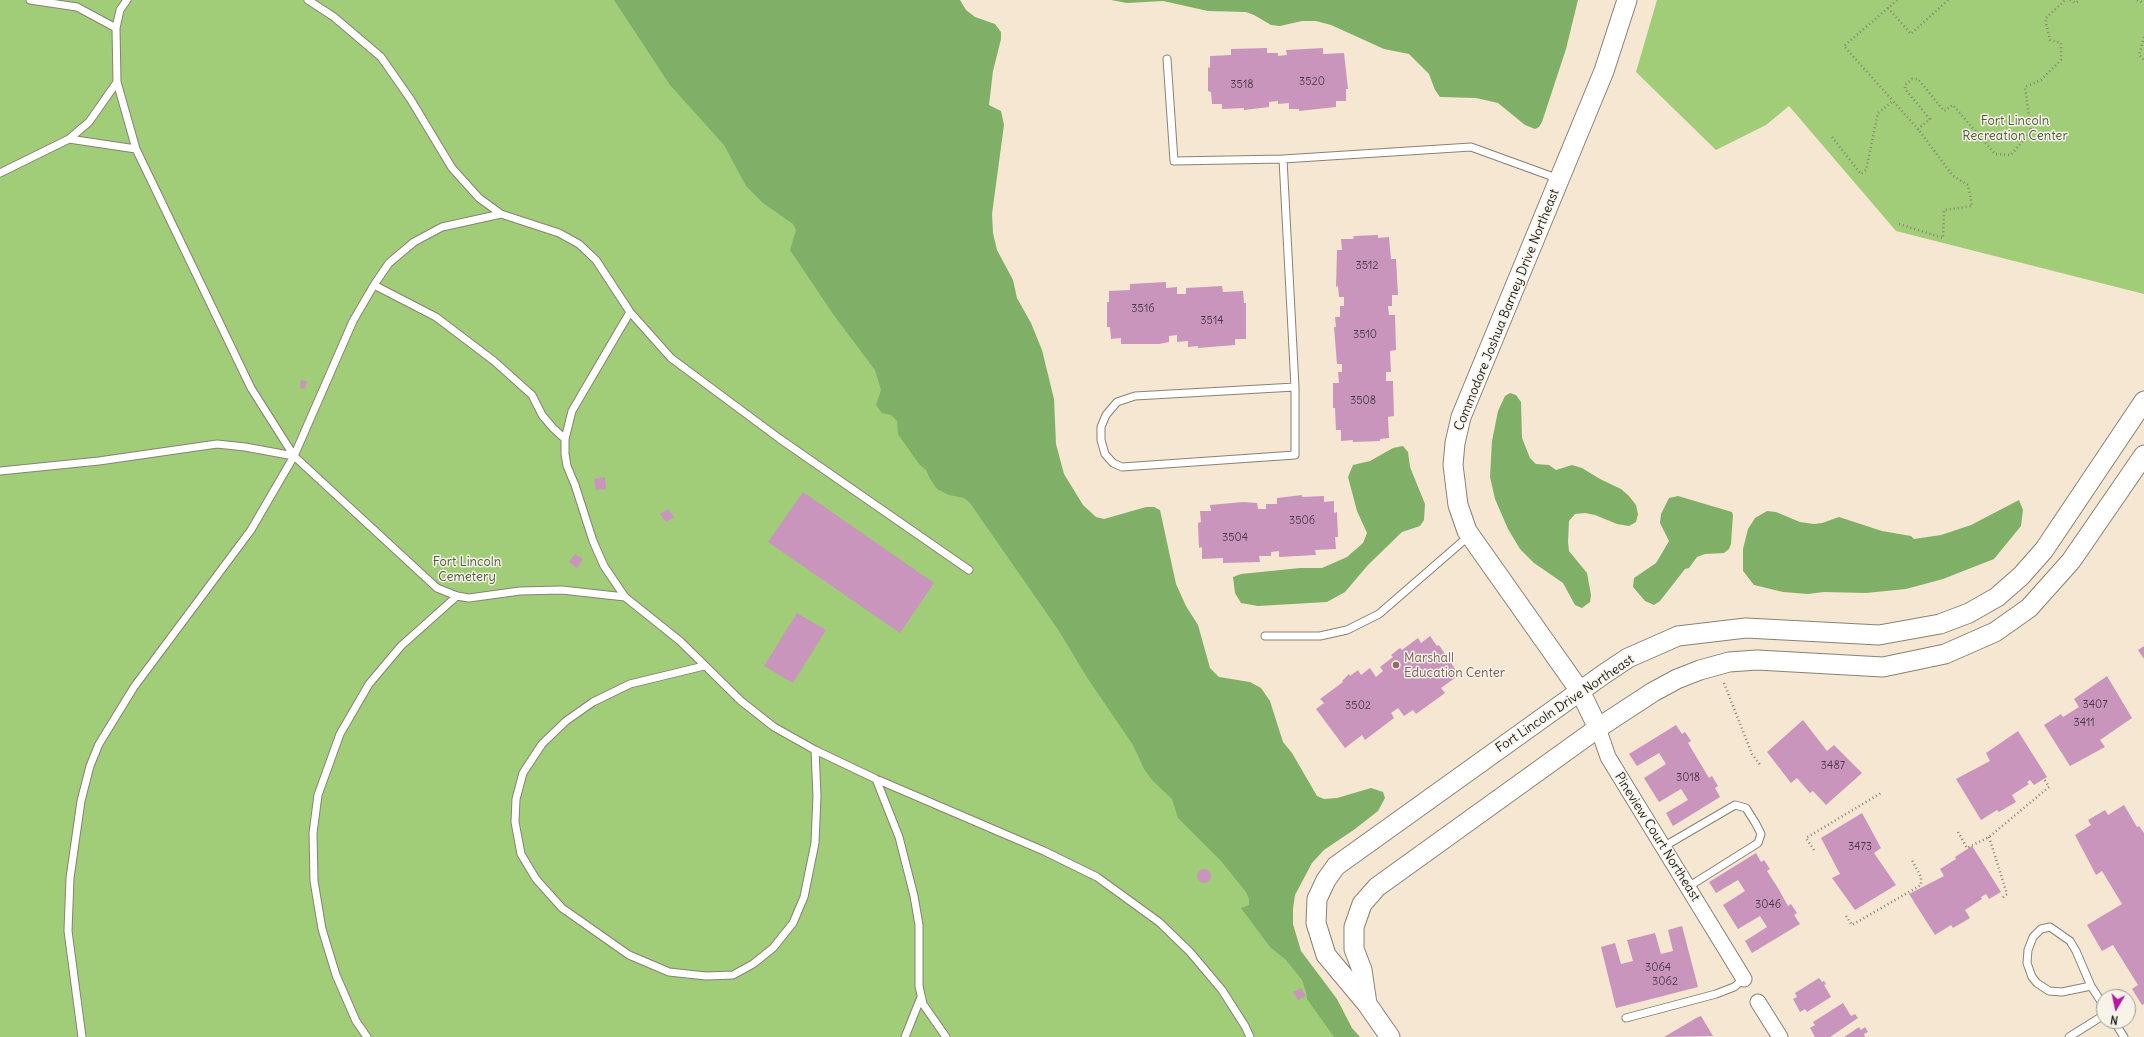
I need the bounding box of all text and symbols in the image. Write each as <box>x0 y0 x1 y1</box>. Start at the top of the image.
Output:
house number: 3520 <box>1299 75 1325 89</box>
house number: 3518 <box>1230 78 1254 92</box>
park label: Fort Lincoln Recreation Center <box>1962 113 2068 144</box>
street label: Commodore Joshua Barney Drive Northeast <box>1451 187 1563 433</box>
house number: 3512 <box>1356 259 1378 273</box>
house number: 3516 <box>1131 302 1155 316</box>
house number: 3514 <box>1200 314 1224 328</box>
house number: 3510 <box>1353 328 1377 342</box>
house number: 3508 <box>1350 394 1376 408</box>
house number: 3506 <box>1289 514 1315 528</box>
house number: 3504 <box>1222 531 1248 545</box>
park label: Fort Lincoln Cemetery <box>433 554 501 585</box>
place label: Marshall Education Center <box>1404 650 1505 681</box>
street label: Fort Lincoln Drive Northeast <box>1493 652 1637 756</box>
marker: Marshall Education Center <box>1391 660 1401 670</box>
house number: 3407 <box>2082 698 2108 712</box>
house number: 3502 <box>1345 699 1371 713</box>
house number: 3411 <box>2073 716 2095 730</box>
house number: 3487 <box>1821 759 1845 773</box>
street label: Pineview Court Northeast <box>1611 770 1703 904</box>
house number: 3018 <box>1676 771 1700 785</box>
house number: 3473 <box>1848 840 1872 854</box>
house number: 3046 <box>1755 898 1781 912</box>
house number: 3064 <box>1645 961 1671 975</box>
house number: 3062 <box>1652 975 1678 989</box>
north arrow <box>2096 989 2136 1029</box>
text: N <box>2109 1012 2119 1027</box>

